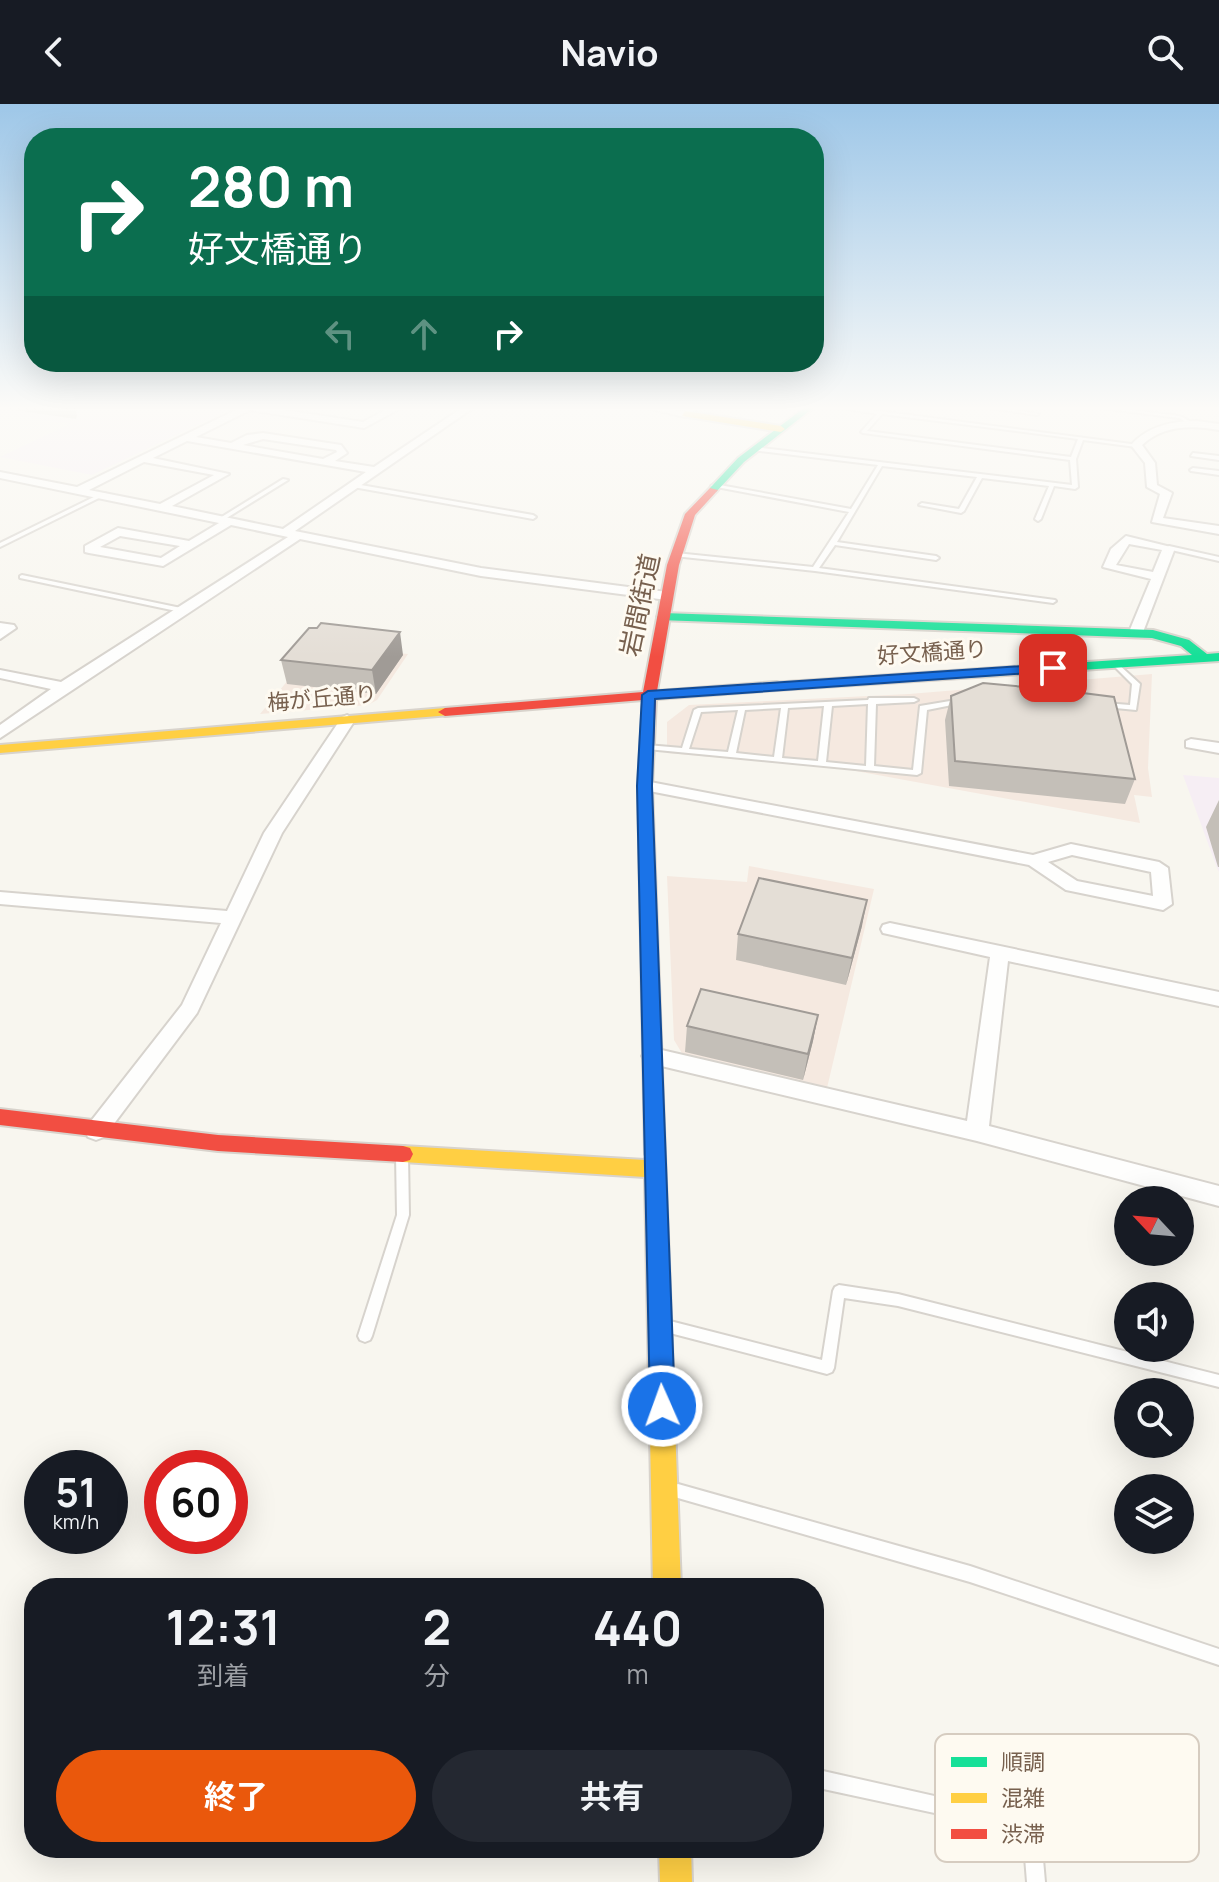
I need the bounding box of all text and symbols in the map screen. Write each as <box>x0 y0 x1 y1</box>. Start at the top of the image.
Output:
text: Navio <box>560 28 659 77</box>
icon: back <box>32 30 76 74</box>
icon: search <box>1143 30 1187 74</box>
text: 280 m <box>188 147 354 224</box>
icon: right <box>56 160 160 264</box>
text: 好文橋通り <box>188 224 368 273</box>
icon: left <box>318 312 362 356</box>
icon: ahead <box>402 312 446 356</box>
icon: right <box>486 312 530 356</box>
street label: 岩間街道 <box>611 550 667 659</box>
street label: 好文橋通り <box>876 633 988 671</box>
pin <box>1019 634 1087 702</box>
icon: arrive <box>1031 646 1075 690</box>
street label: 梅が丘通り <box>266 678 378 718</box>
north arrow <box>1114 1186 1194 1266</box>
map controls <box>1114 1186 1194 1554</box>
button: sound <box>1114 1282 1194 1362</box>
position arrow <box>620 1364 704 1448</box>
button: search <box>1114 1378 1194 1458</box>
speed limit sign: 60 <box>144 1450 248 1554</box>
text: 51 <box>56 1464 96 1519</box>
button: layers <box>1114 1474 1194 1554</box>
text: km/h <box>53 1508 99 1535</box>
text: 12:31 <box>166 1594 281 1659</box>
text: 2 <box>422 1594 451 1659</box>
text: 440 <box>593 1595 682 1660</box>
text: m <box>627 1656 649 1692</box>
text: 到着 <box>197 1657 249 1693</box>
text: 分 <box>424 1657 450 1693</box>
legend <box>935 1734 1199 1862</box>
text: 順調 <box>1001 1747 1045 1777</box>
button: 終了 <box>56 1750 416 1842</box>
button: 共有 <box>432 1750 792 1842</box>
text: 混雑 <box>1001 1783 1045 1813</box>
text: 渋滞 <box>1001 1819 1045 1849</box>

